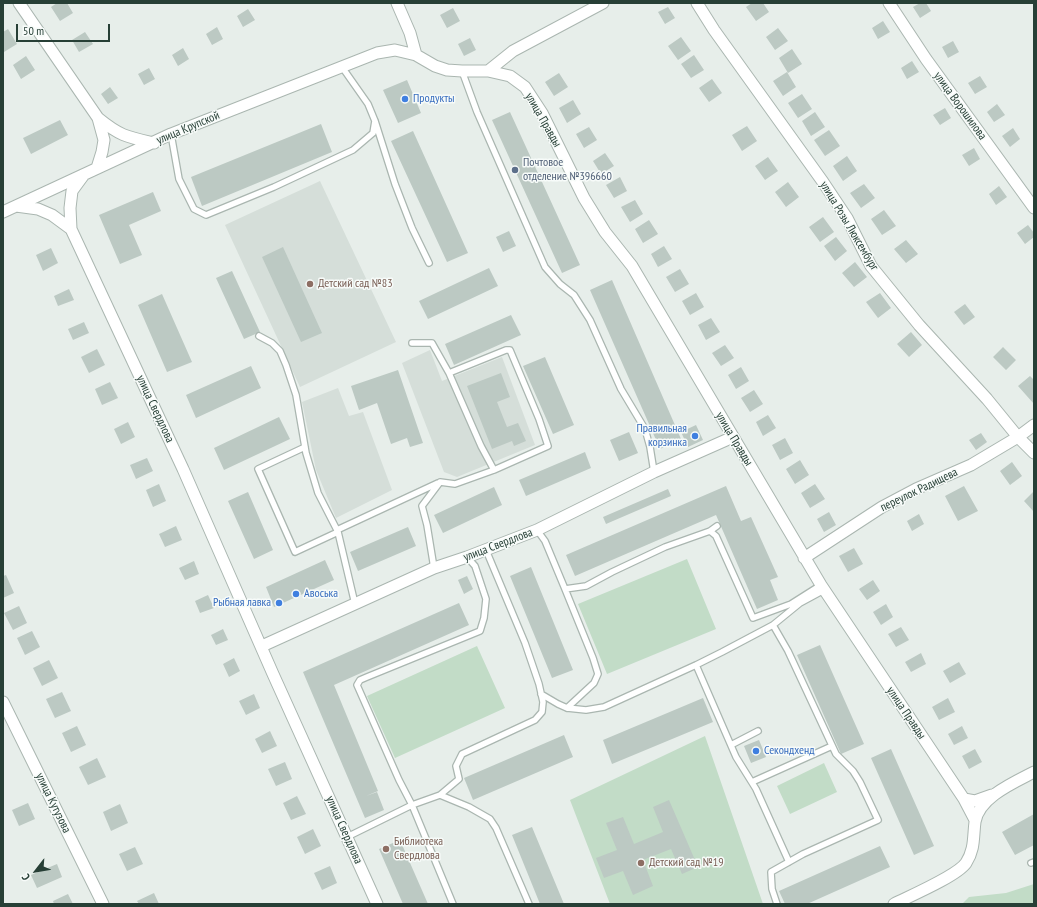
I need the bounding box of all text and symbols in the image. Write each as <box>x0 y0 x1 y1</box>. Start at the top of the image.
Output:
scale bar <box>18 16 112 42</box>
text: 50 m <box>23 23 44 38</box>
street label: улица Ворошилова <box>931 69 989 143</box>
street label: улица Правды <box>522 90 564 150</box>
place label: Продукты <box>413 92 454 106</box>
marker: Продукты <box>400 94 410 104</box>
street label: улица Крупской <box>154 108 222 148</box>
place label: Почтовое отделение №396660 <box>523 156 612 184</box>
marker: Почтовое отделение №396660 <box>510 165 520 175</box>
street label: улица Розы Люксембург <box>817 179 881 273</box>
place label: Детский сад №83 <box>318 277 393 291</box>
marker: Детский сад №83 <box>305 279 315 289</box>
street label: улица Свердлова <box>133 373 177 445</box>
street label: улица Правды <box>712 410 756 468</box>
place label: Правильная корзинка <box>637 422 687 450</box>
marker: Правильная корзинка <box>690 431 700 441</box>
street label: переулок Радищева <box>878 465 960 515</box>
street label: улица Свердлова <box>461 525 535 565</box>
place label: Авоська <box>304 587 338 601</box>
marker: Авоська <box>291 589 301 599</box>
place label: Рыбная лавка <box>213 596 271 610</box>
marker: Рыбная лавка <box>274 598 284 608</box>
street label: улица Правды <box>883 684 929 742</box>
place label: Секондхенд <box>764 744 815 758</box>
marker: Секондхенд <box>751 746 761 756</box>
street label: улица Кутузова <box>32 771 74 835</box>
street label: улица Свердлова <box>323 794 365 866</box>
place label: Библиотека Свердлова <box>394 835 443 863</box>
marker: Библиотека Свердлова <box>381 844 391 854</box>
north arrow <box>16 851 56 891</box>
place label: Детский сад №19 <box>649 856 724 870</box>
marker: Детский сад №19 <box>636 858 646 868</box>
text: С <box>18 871 33 883</box>

